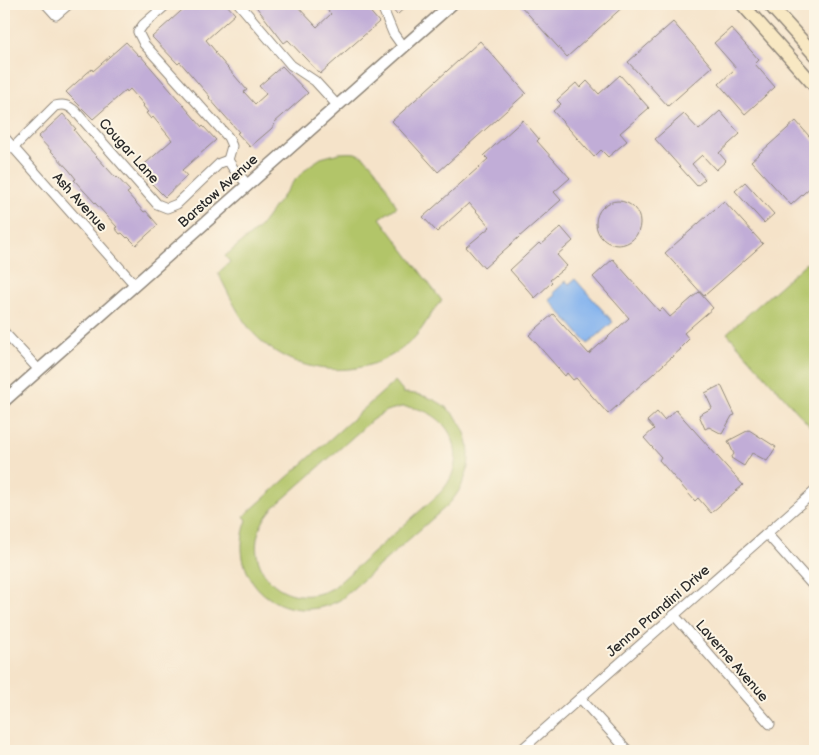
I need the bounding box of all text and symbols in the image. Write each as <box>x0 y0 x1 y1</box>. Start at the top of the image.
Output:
street label: Cougar Lane <box>95 115 163 187</box>
street label: Barstow Avenue <box>175 151 261 231</box>
street label: Ash Avenue <box>49 169 111 235</box>
street label: Jenna Prandini Drive <box>603 561 713 661</box>
street label: Laverne Avenue <box>692 617 772 705</box>

